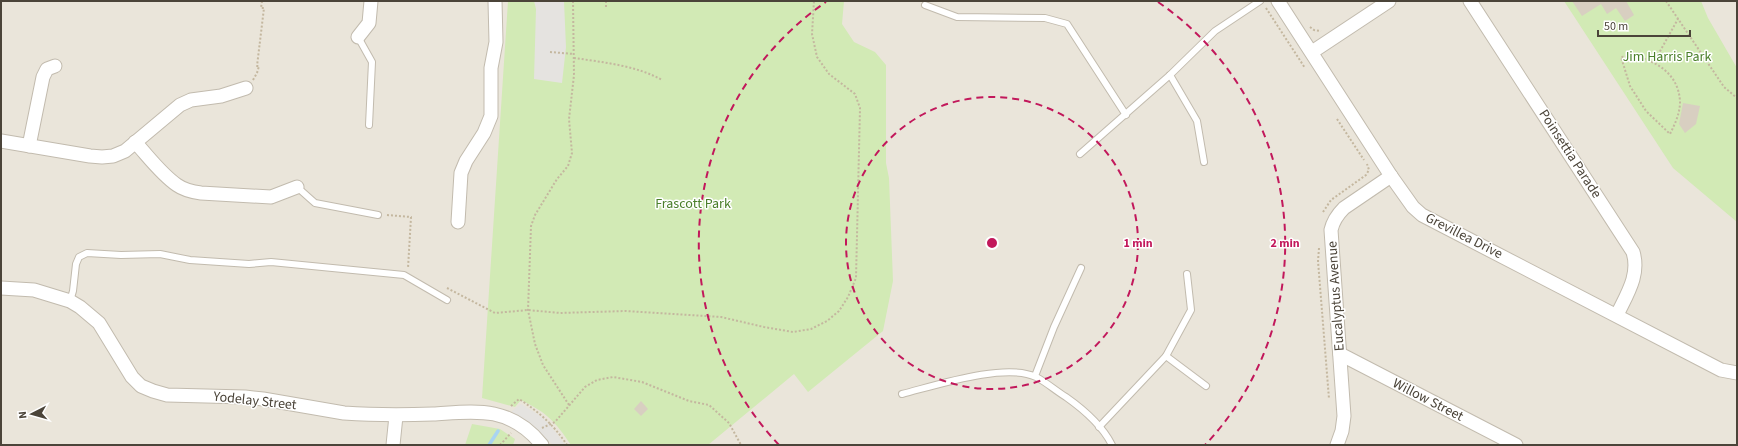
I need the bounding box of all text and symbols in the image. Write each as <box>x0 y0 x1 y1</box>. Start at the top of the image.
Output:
scale bar <box>1598 12 1690 38</box>
text: 50 m <box>1604 18 1628 35</box>
park label: Jim Harris Park <box>1623 47 1711 67</box>
street label: Poinsettia Parade <box>1534 106 1606 202</box>
park label: Frascott Park <box>655 194 731 214</box>
street label: Grevillea Drive <box>1422 208 1506 264</box>
text: 1 min <box>1123 235 1153 252</box>
text: 2 min <box>1270 235 1300 252</box>
centre of rings <box>985 236 999 250</box>
street label: Eucalyptus Avenue <box>1322 240 1350 352</box>
street label: Willow Street <box>1389 374 1467 427</box>
street label: Yodelay Street <box>211 387 298 415</box>
north arrow <box>12 394 52 434</box>
text: N <box>15 411 30 419</box>

